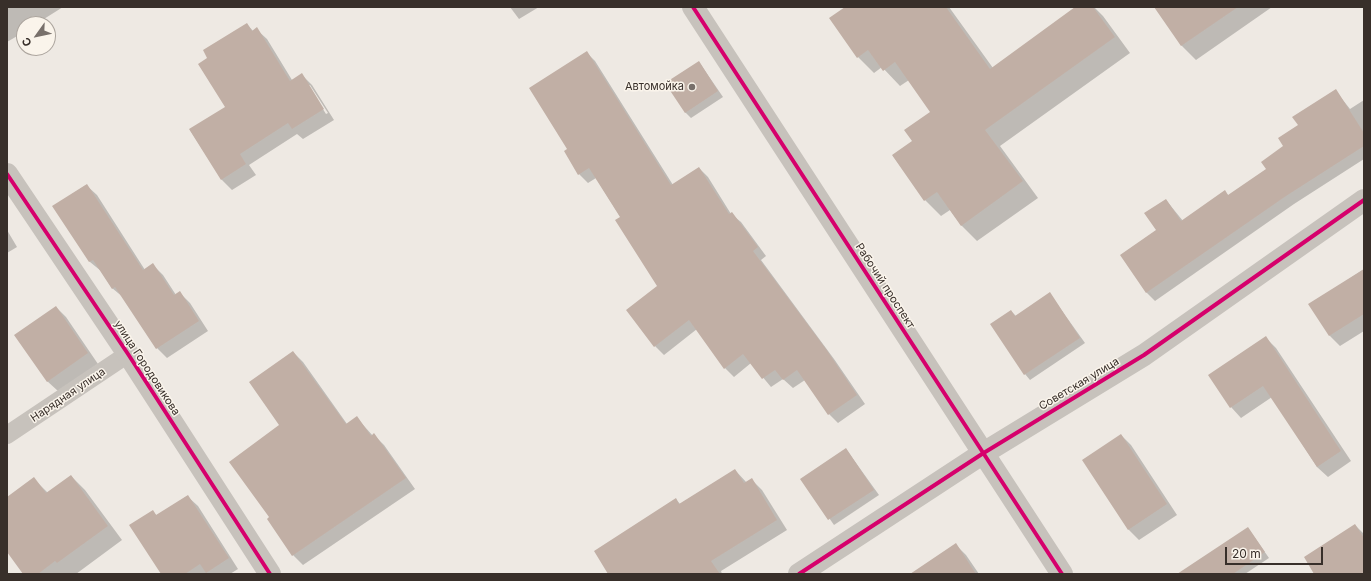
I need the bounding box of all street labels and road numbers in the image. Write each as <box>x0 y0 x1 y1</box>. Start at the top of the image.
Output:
street label: Рабочий проспект <box>853 241 917 331</box>
street label: улица Городовикова <box>111 318 183 418</box>
street label: Советская улица <box>1037 355 1121 413</box>
street label: Нарядная улица <box>28 365 108 425</box>

